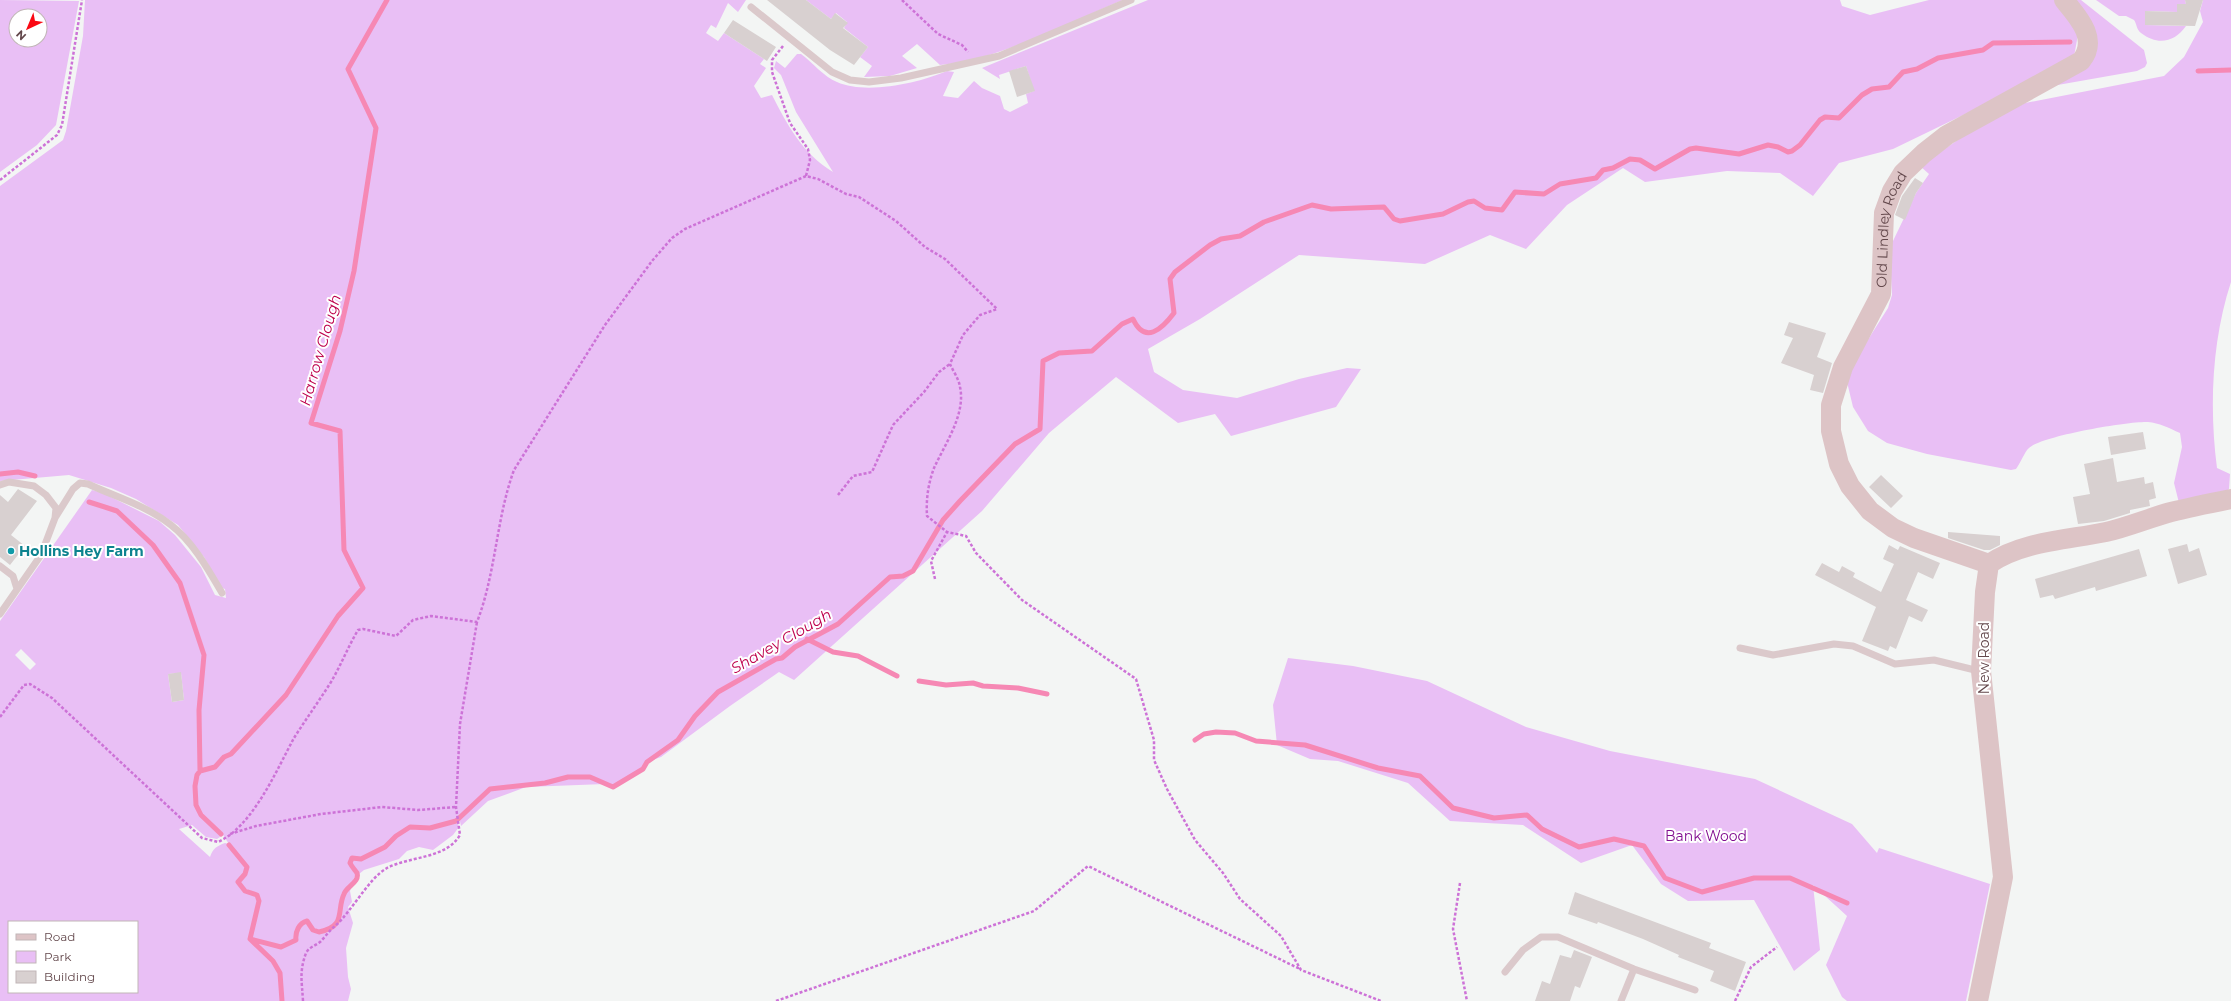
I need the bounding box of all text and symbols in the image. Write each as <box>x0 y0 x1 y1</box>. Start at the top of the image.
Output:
north arrow <box>8 8 48 48</box>
text: N <box>13 27 29 43</box>
street label: Old Lindley Road <box>1872 168 1911 288</box>
water label: Harrow Clough <box>295 292 345 408</box>
place label: Hollins Hey Farm <box>19 542 144 560</box>
marker: Hollins Hey Farm <box>6 546 16 556</box>
water label: Shavey Clough <box>727 604 835 678</box>
street label: New Road <box>1975 622 1993 694</box>
park label: Bank Wood <box>1665 827 1747 845</box>
legend <box>8 921 138 993</box>
text: Road <box>44 929 75 944</box>
text: Park <box>44 949 72 964</box>
text: Building <box>44 969 95 984</box>

